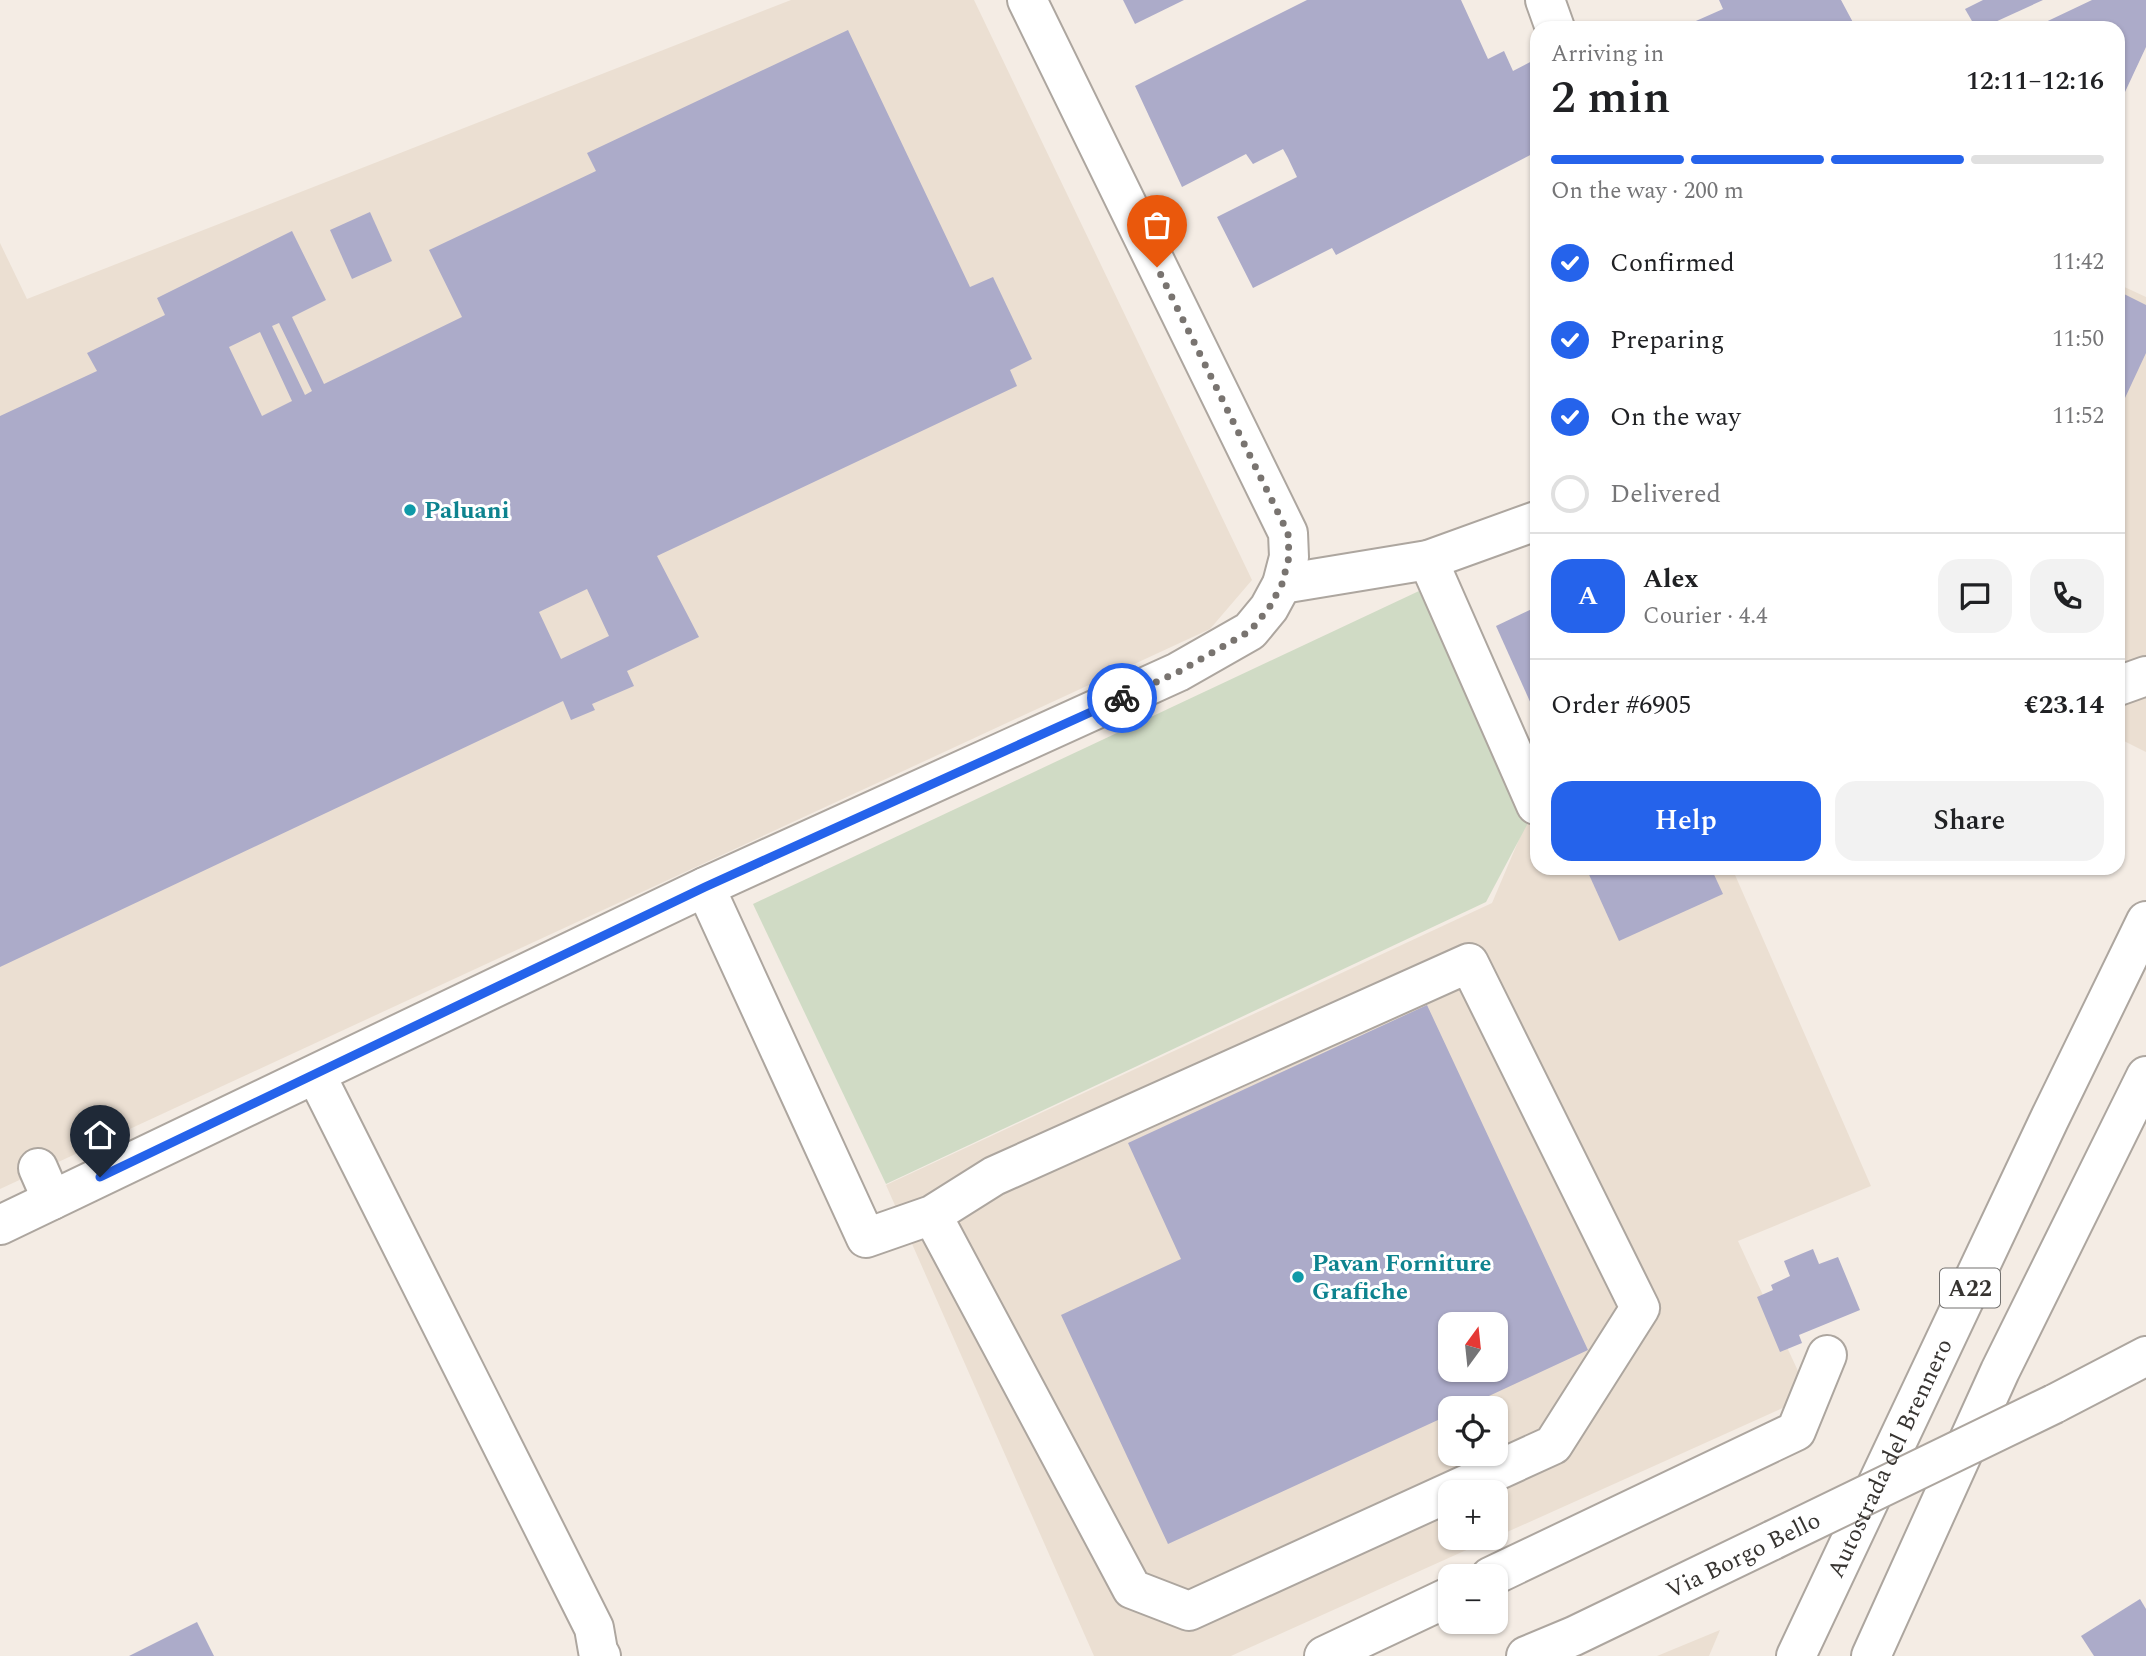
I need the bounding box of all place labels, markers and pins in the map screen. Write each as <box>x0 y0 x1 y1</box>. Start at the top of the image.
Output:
pin <box>1127 195 1187 267</box>
place label: Paluani <box>424 493 510 529</box>
marker: Paluani <box>402 502 418 518</box>
pin <box>70 1105 130 1177</box>
place label: Pavan Forniture Grafiche <box>1312 1246 1491 1310</box>
marker: Pavan Forniture Grafiche <box>1290 1269 1306 1285</box>

